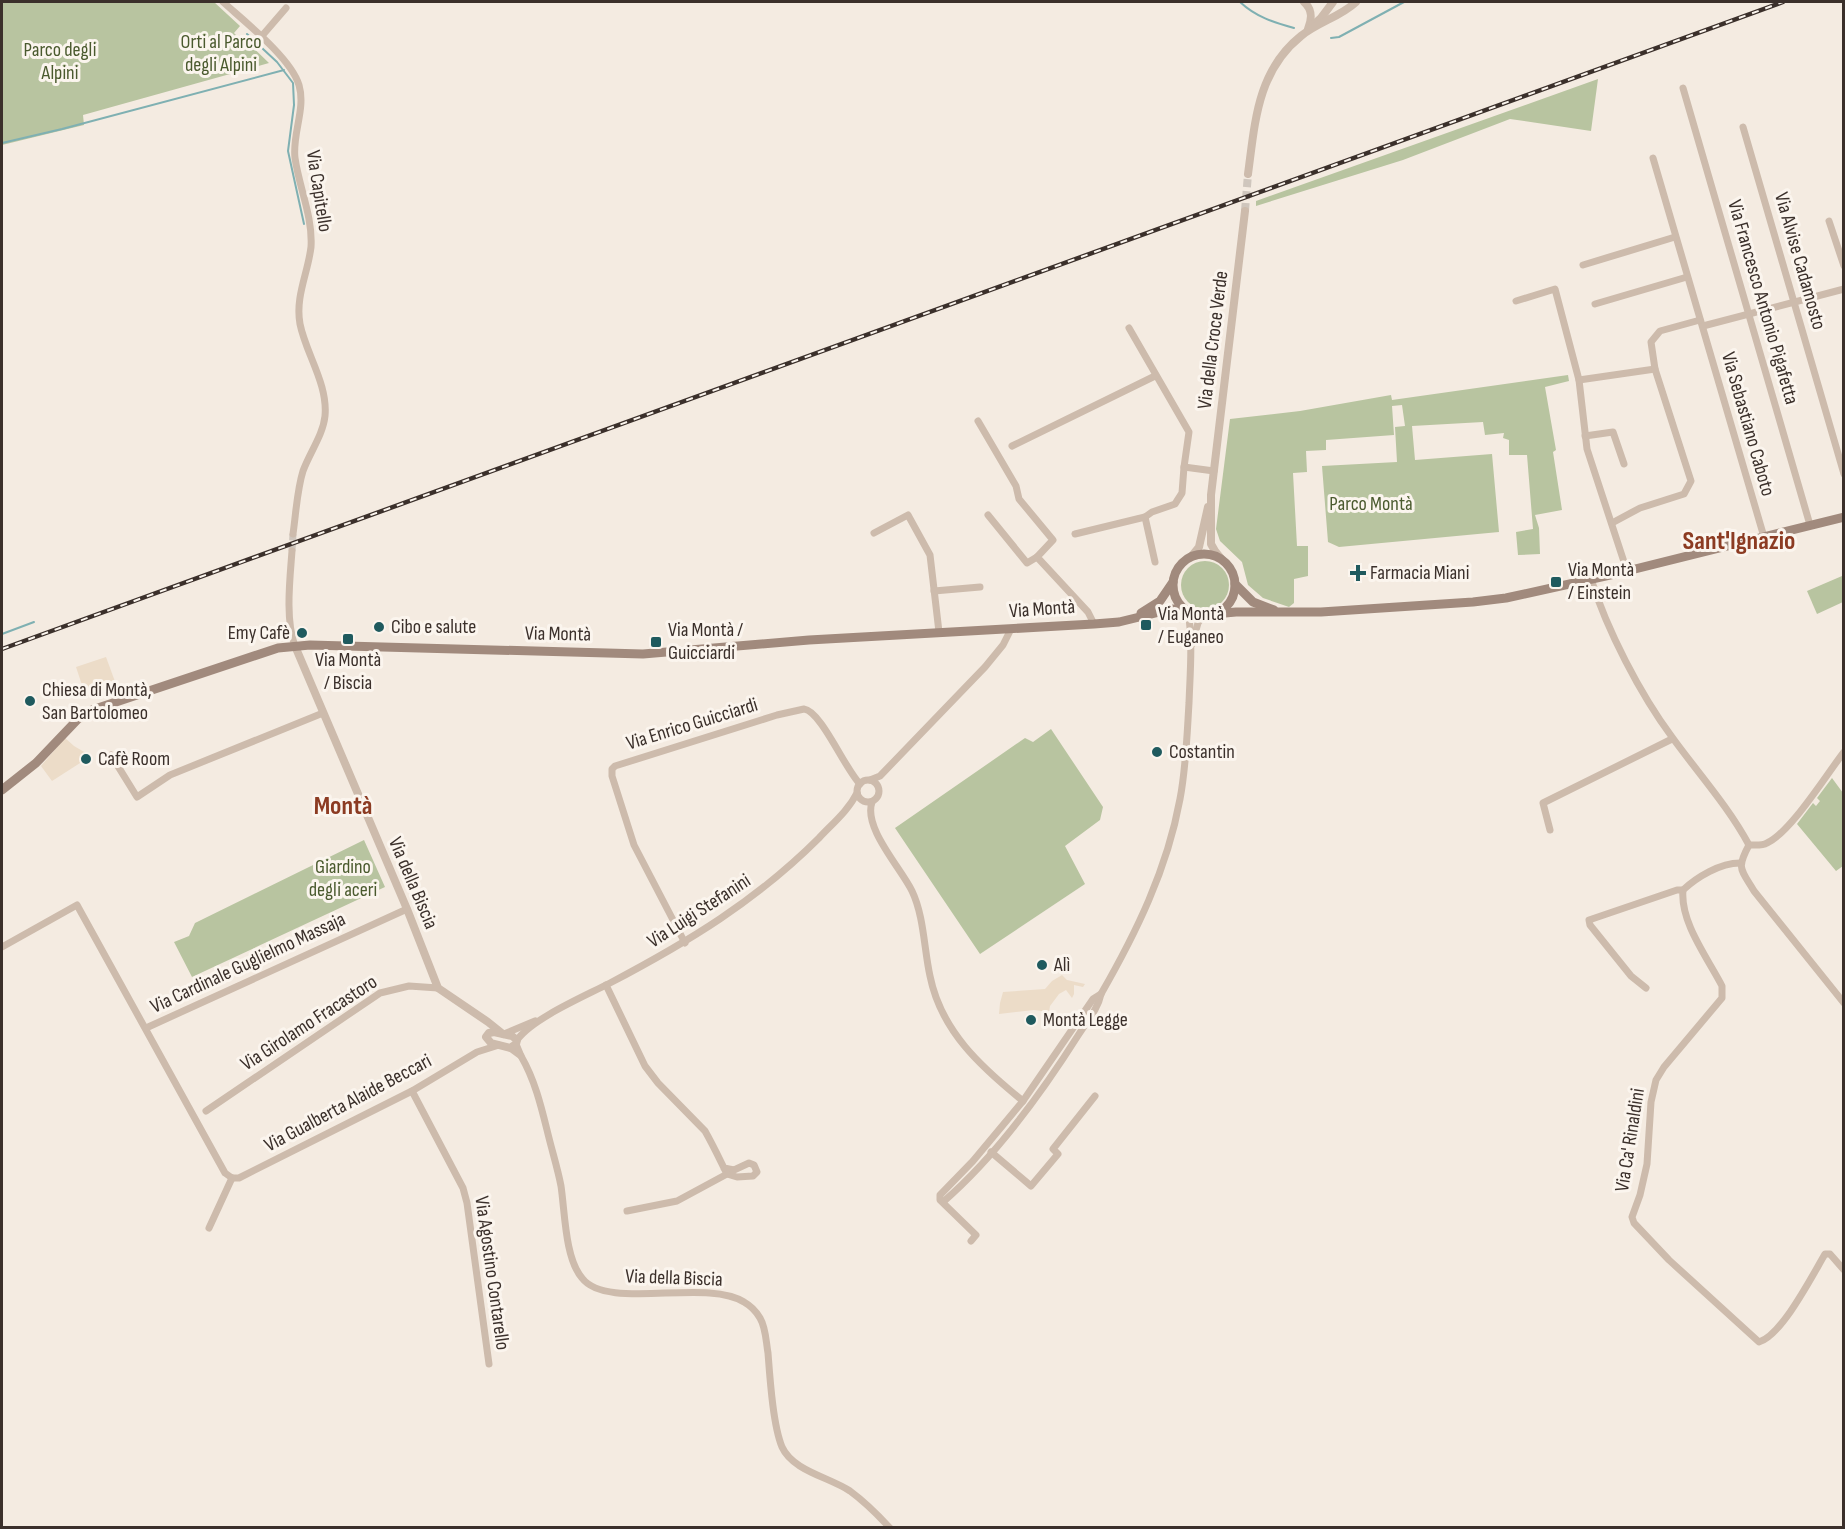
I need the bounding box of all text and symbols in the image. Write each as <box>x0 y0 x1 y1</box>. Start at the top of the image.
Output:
park label: Orti al Parco degli Alpini <box>181 30 261 77</box>
park label: Parco degli Alpini <box>24 38 96 85</box>
street label: Via Capitello <box>301 148 337 234</box>
street label: Via Alvise Cadamosto <box>1769 190 1831 332</box>
street label: Via Francesco Antonio Pigafetta <box>1722 197 1804 407</box>
street label: Via della Croce Verde <box>1193 270 1233 410</box>
street label: Via Sebastiano Caboto <box>1716 349 1780 499</box>
park label: Parco Montà <box>1329 492 1413 516</box>
district label: Sant'Ignazio <box>1683 526 1795 557</box>
place label: Via Montà / Einstein <box>1568 558 1634 605</box>
place label: Farmacia Miani <box>1370 561 1469 585</box>
marker: Farmacia Miani <box>1351 566 1365 580</box>
marker: Via Montà / Einstein <box>1549 575 1563 589</box>
street label: Via Montà <box>1008 595 1076 623</box>
place label: Via Montà / Euganeo <box>1158 602 1224 649</box>
place label: Cibo e salute <box>391 615 476 639</box>
place label: Via Montà / Guicciardi <box>668 618 743 665</box>
marker: Via Montà / Euganeo <box>1139 618 1153 632</box>
marker: Cibo e salute <box>372 620 386 634</box>
place label: Emy Cafè <box>228 621 290 645</box>
street label: Via Montà <box>525 621 591 647</box>
marker: Emy Cafè <box>295 626 309 640</box>
marker: Via Montà / Biscia <box>341 632 355 646</box>
marker: Via Montà / Guicciardi <box>649 635 663 649</box>
place label: Via Montà / Biscia <box>315 648 381 695</box>
place label: Chiesa di Montà, San Bartolomeo <box>42 678 152 725</box>
street label: Via Enrico Guicciardi <box>623 693 761 755</box>
marker: Chiesa di Montà, San Bartolomeo <box>23 694 37 708</box>
place label: Costantin <box>1169 740 1235 764</box>
marker: Costantin <box>1150 745 1164 759</box>
place label: Cafè Room <box>98 747 170 771</box>
marker: Cafè Room <box>79 752 93 766</box>
district label: Montà <box>314 791 372 822</box>
street label: Via della Biscia <box>383 833 443 933</box>
park label: Giardino degli aceri <box>309 855 377 902</box>
street label: Via Luigi Stefanini <box>643 869 755 953</box>
street label: Via Cardinale Guglielmo Massaja <box>147 907 349 1019</box>
place label: Alì <box>1053 953 1070 977</box>
marker: Alì <box>1035 958 1049 972</box>
street label: Via Girolamo Fracastoro <box>236 970 382 1076</box>
place label: Montà Legge <box>1043 1008 1128 1032</box>
marker: Montà Legge <box>1024 1013 1038 1027</box>
street label: Via Gualberta Alaide Beccari <box>260 1049 436 1157</box>
street label: Via Ca' Rinaldini <box>1610 1087 1650 1193</box>
street label: Via Agostino Contarello <box>469 1195 515 1351</box>
street label: Via della Biscia <box>625 1264 723 1292</box>

